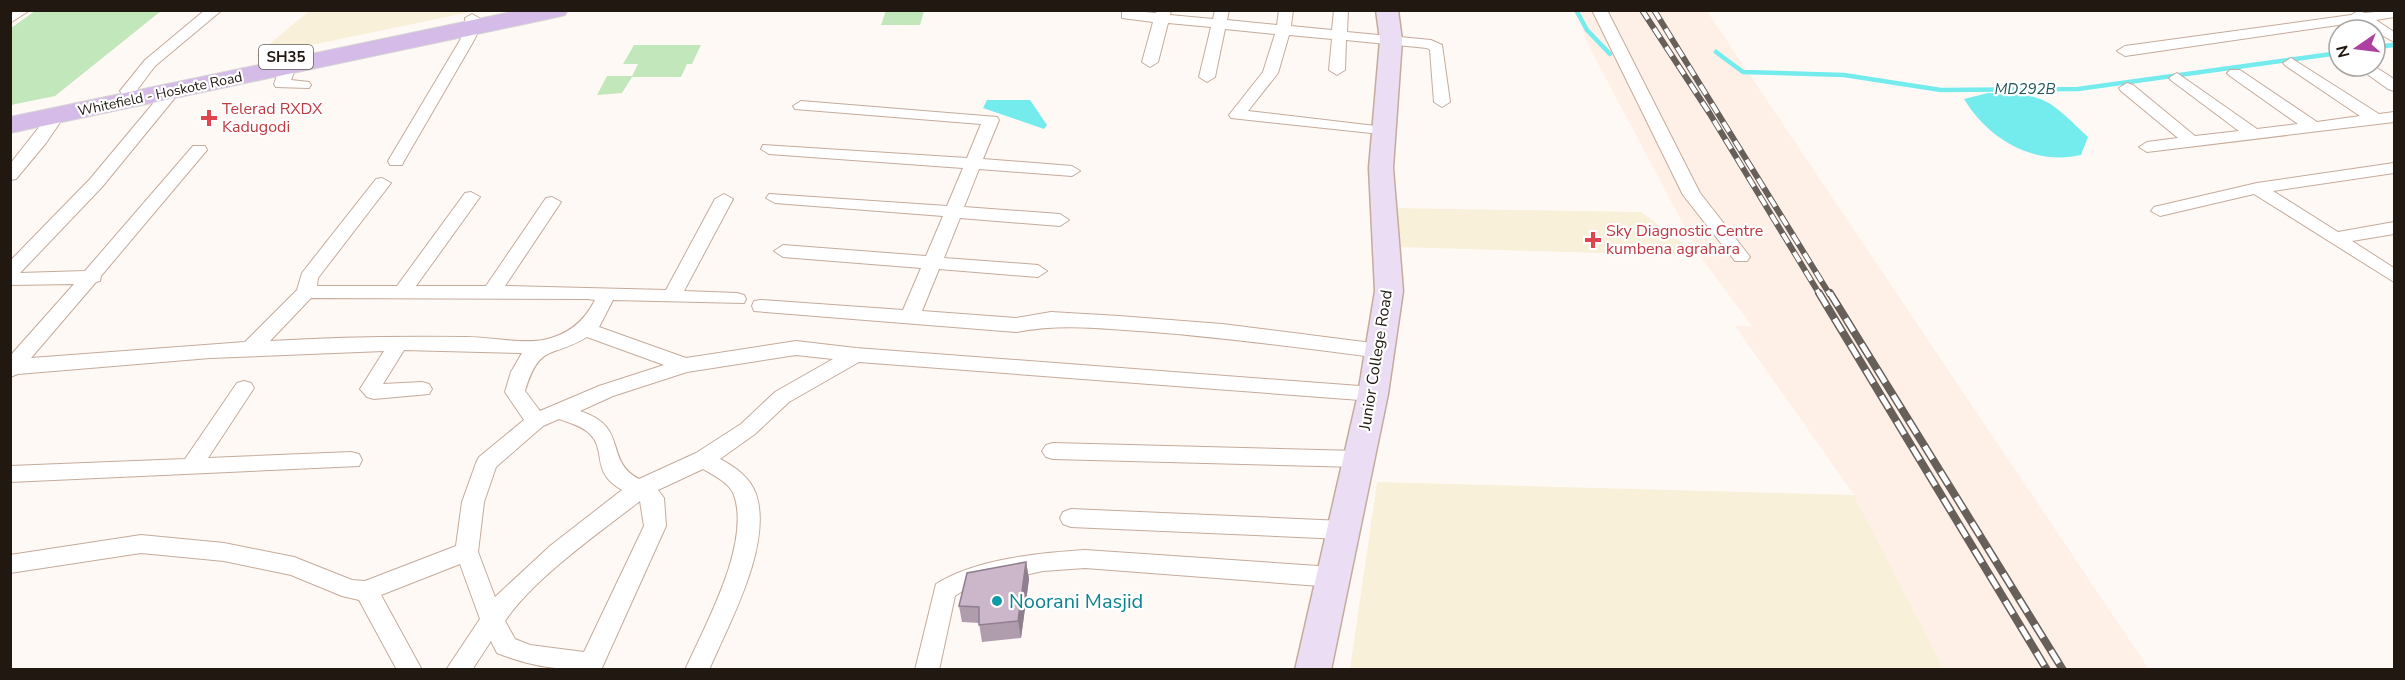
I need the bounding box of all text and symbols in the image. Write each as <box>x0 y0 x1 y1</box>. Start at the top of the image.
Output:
north arrow <box>2327 18 2387 78</box>
text: N <box>2331 43 2356 60</box>
road number: SH35 <box>259 45 313 69</box>
street label: Whitefield - Hoskote Road <box>76 67 244 121</box>
water label: MD292B <box>1994 79 2056 99</box>
place label: Telerad RXDX Kadugodi <box>222 98 323 138</box>
marker: Telerad RXDX Kadugodi <box>200 109 218 127</box>
place label: Sky Diagnostic Centre kumbena agrahara <box>1606 220 1763 260</box>
marker: Sky Diagnostic Centre kumbena agrahara <box>1584 231 1602 249</box>
street label: Junior College Road <box>1354 288 1398 433</box>
place label: Noorani Masjid <box>1009 588 1143 615</box>
marker: Noorani Masjid <box>990 594 1004 608</box>

